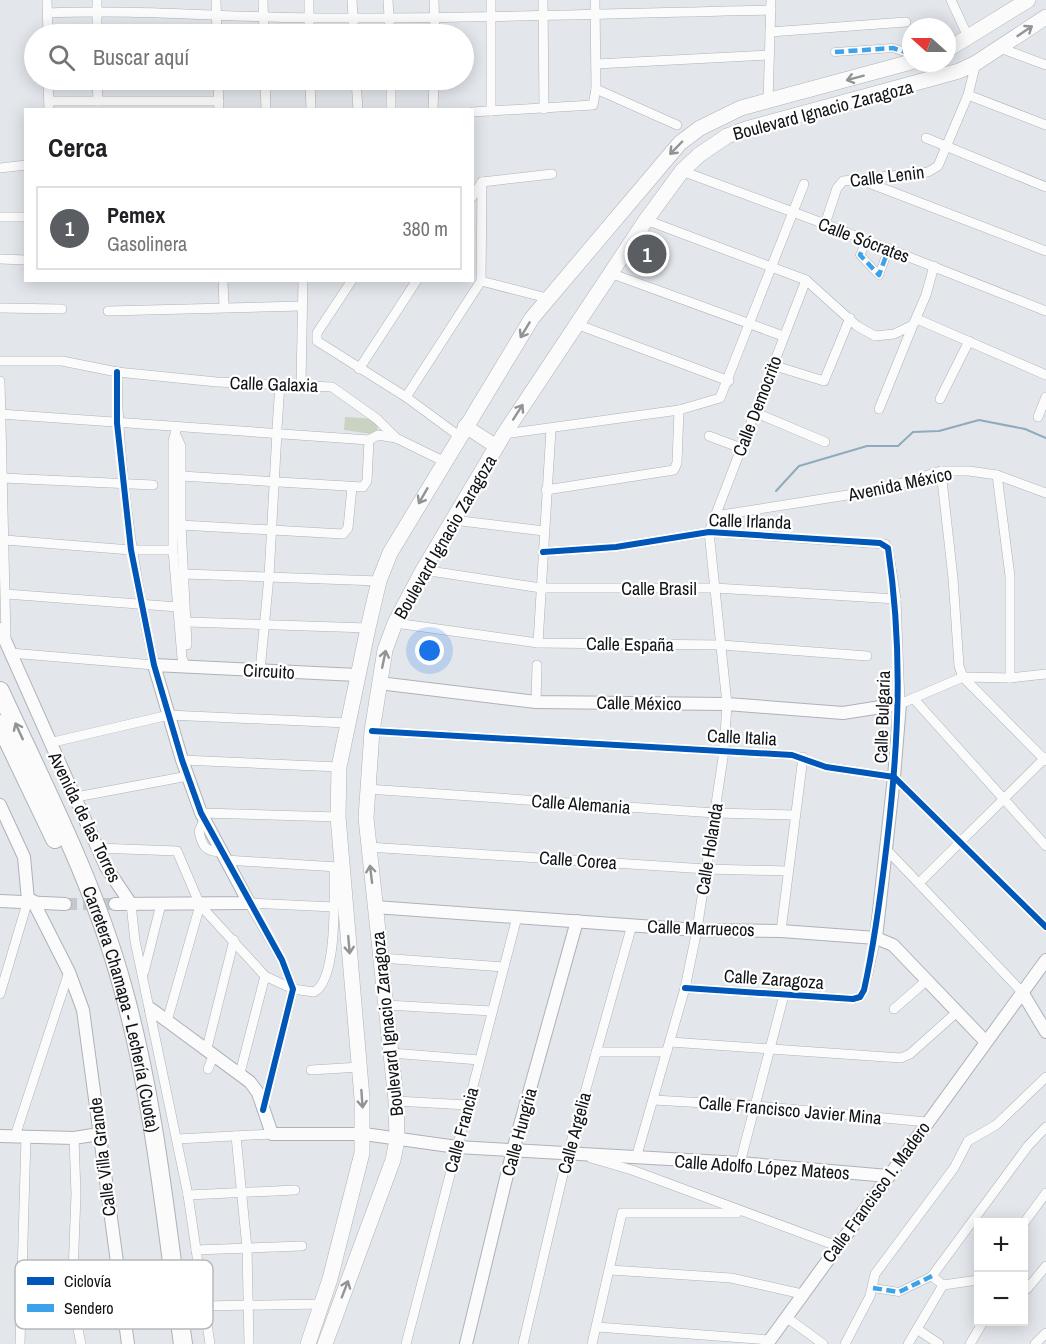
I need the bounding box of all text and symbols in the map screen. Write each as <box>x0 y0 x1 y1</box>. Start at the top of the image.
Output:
north arrow <box>902 18 956 72</box>
search box <box>24 24 474 90</box>
one-way arrow <box>1017 25 1033 37</box>
icon: search <box>45 41 78 74</box>
text: Buscar aquí <box>93 42 189 72</box>
one-way arrow <box>846 73 865 84</box>
street label: Boulevard Ignacio Zaragoza <box>730 74 916 146</box>
text: Cerca <box>48 130 107 165</box>
one-way arrow <box>669 140 683 155</box>
street label: Calle Lenin <box>848 159 926 193</box>
text: Pemex <box>107 200 165 230</box>
street label: Calle Sócrates <box>815 211 913 269</box>
text: 1 <box>65 215 74 242</box>
text: 380 m <box>402 215 448 242</box>
text: Gasolinera <box>107 230 187 257</box>
pin: 1 <box>628 232 666 276</box>
one-way arrow <box>518 321 530 338</box>
street label: Calle Democrito <box>726 352 788 460</box>
street label: Calle Galaxia <box>229 370 319 398</box>
one-way arrow <box>513 404 525 421</box>
street label: Boulevard Ignacio Zaragoza <box>388 450 502 624</box>
street label: Avenida México <box>845 461 954 507</box>
one-way arrow <box>416 487 428 504</box>
street label: Calle Irlanda <box>708 507 792 535</box>
street label: Calle Brasil <box>621 576 697 601</box>
street label: Calle España <box>586 631 674 657</box>
your location <box>415 636 444 665</box>
one-way arrow <box>378 650 390 669</box>
street label: Circuito <box>243 657 295 685</box>
street label: Calle Bulgaria <box>868 670 896 764</box>
street label: Calle México <box>596 690 682 716</box>
one-way arrow <box>12 723 24 741</box>
street label: Calle Italia <box>707 723 777 751</box>
street label: Avenida de las Torres <box>42 747 127 886</box>
street label: Calle Alemania <box>531 788 631 820</box>
street label: Calle Holanda <box>689 801 729 897</box>
street label: Calle Corea <box>538 845 618 875</box>
one-way arrow <box>365 864 376 884</box>
street label: Carretera Chamapa - Lechería (Cuota) <box>77 882 166 1134</box>
street label: Calle Marruecos <box>647 914 755 942</box>
street label: Boulevard Ignacio Zaragoza <box>365 930 409 1118</box>
one-way arrow <box>344 935 355 955</box>
street label: Calle Zaragoza <box>723 963 825 995</box>
street label: Calle Francia <box>438 1084 484 1176</box>
street label: Calle Hungria <box>495 1085 543 1179</box>
one-way arrow <box>357 1089 368 1109</box>
street label: Calle Argelia <box>551 1089 597 1177</box>
street label: Calle Francisco Javier Mina <box>697 1090 883 1130</box>
street label: Calle Villa Grande <box>82 1096 122 1218</box>
street label: Calle Francisco I. Madero <box>816 1116 936 1268</box>
street label: Calle Adolfo López Mateos <box>674 1148 850 1186</box>
map controls <box>974 1218 1028 1326</box>
button: + <box>974 1218 1028 1272</box>
legend <box>15 1260 213 1329</box>
text: Ciclovía <box>64 1270 112 1292</box>
button: − <box>974 1272 1028 1326</box>
one-way arrow <box>341 1281 352 1299</box>
text: Sendero <box>64 1297 114 1319</box>

